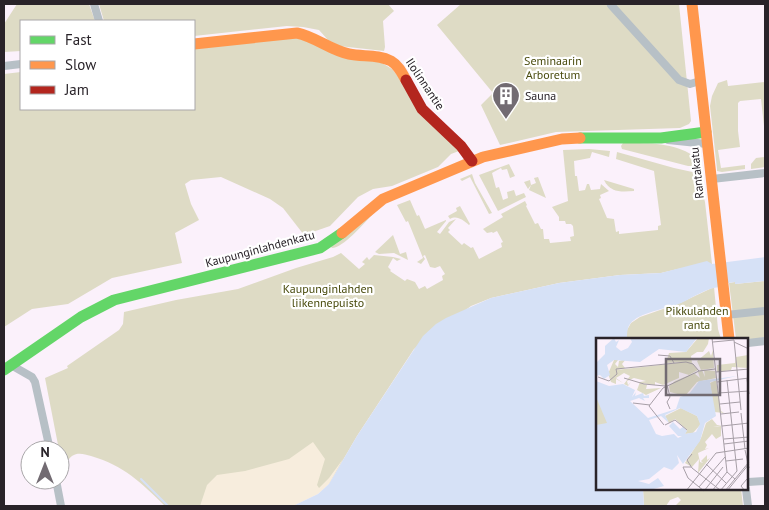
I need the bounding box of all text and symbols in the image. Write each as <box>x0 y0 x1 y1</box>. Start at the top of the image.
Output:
legend <box>20 20 195 110</box>
text: Fast <box>65 30 92 49</box>
park label: Seminaarin Arboretum <box>524 53 582 82</box>
text: Slow <box>65 55 96 74</box>
street label: Ilolinnantie <box>403 55 448 112</box>
text: Jam <box>64 80 89 99</box>
building icon: Sauna <box>491 81 521 120</box>
place label: Sauna <box>525 88 556 103</box>
street label: Rantakatu <box>686 147 707 200</box>
street label: Kaupunginlahdenkatu <box>204 227 316 270</box>
park label: Kaupunginlahden liikennepuisto <box>283 281 373 310</box>
park label: Pikkulahden ranta <box>665 303 729 332</box>
inset map <box>596 338 749 490</box>
north arrow <box>20 440 70 490</box>
text: N <box>40 443 50 461</box>

